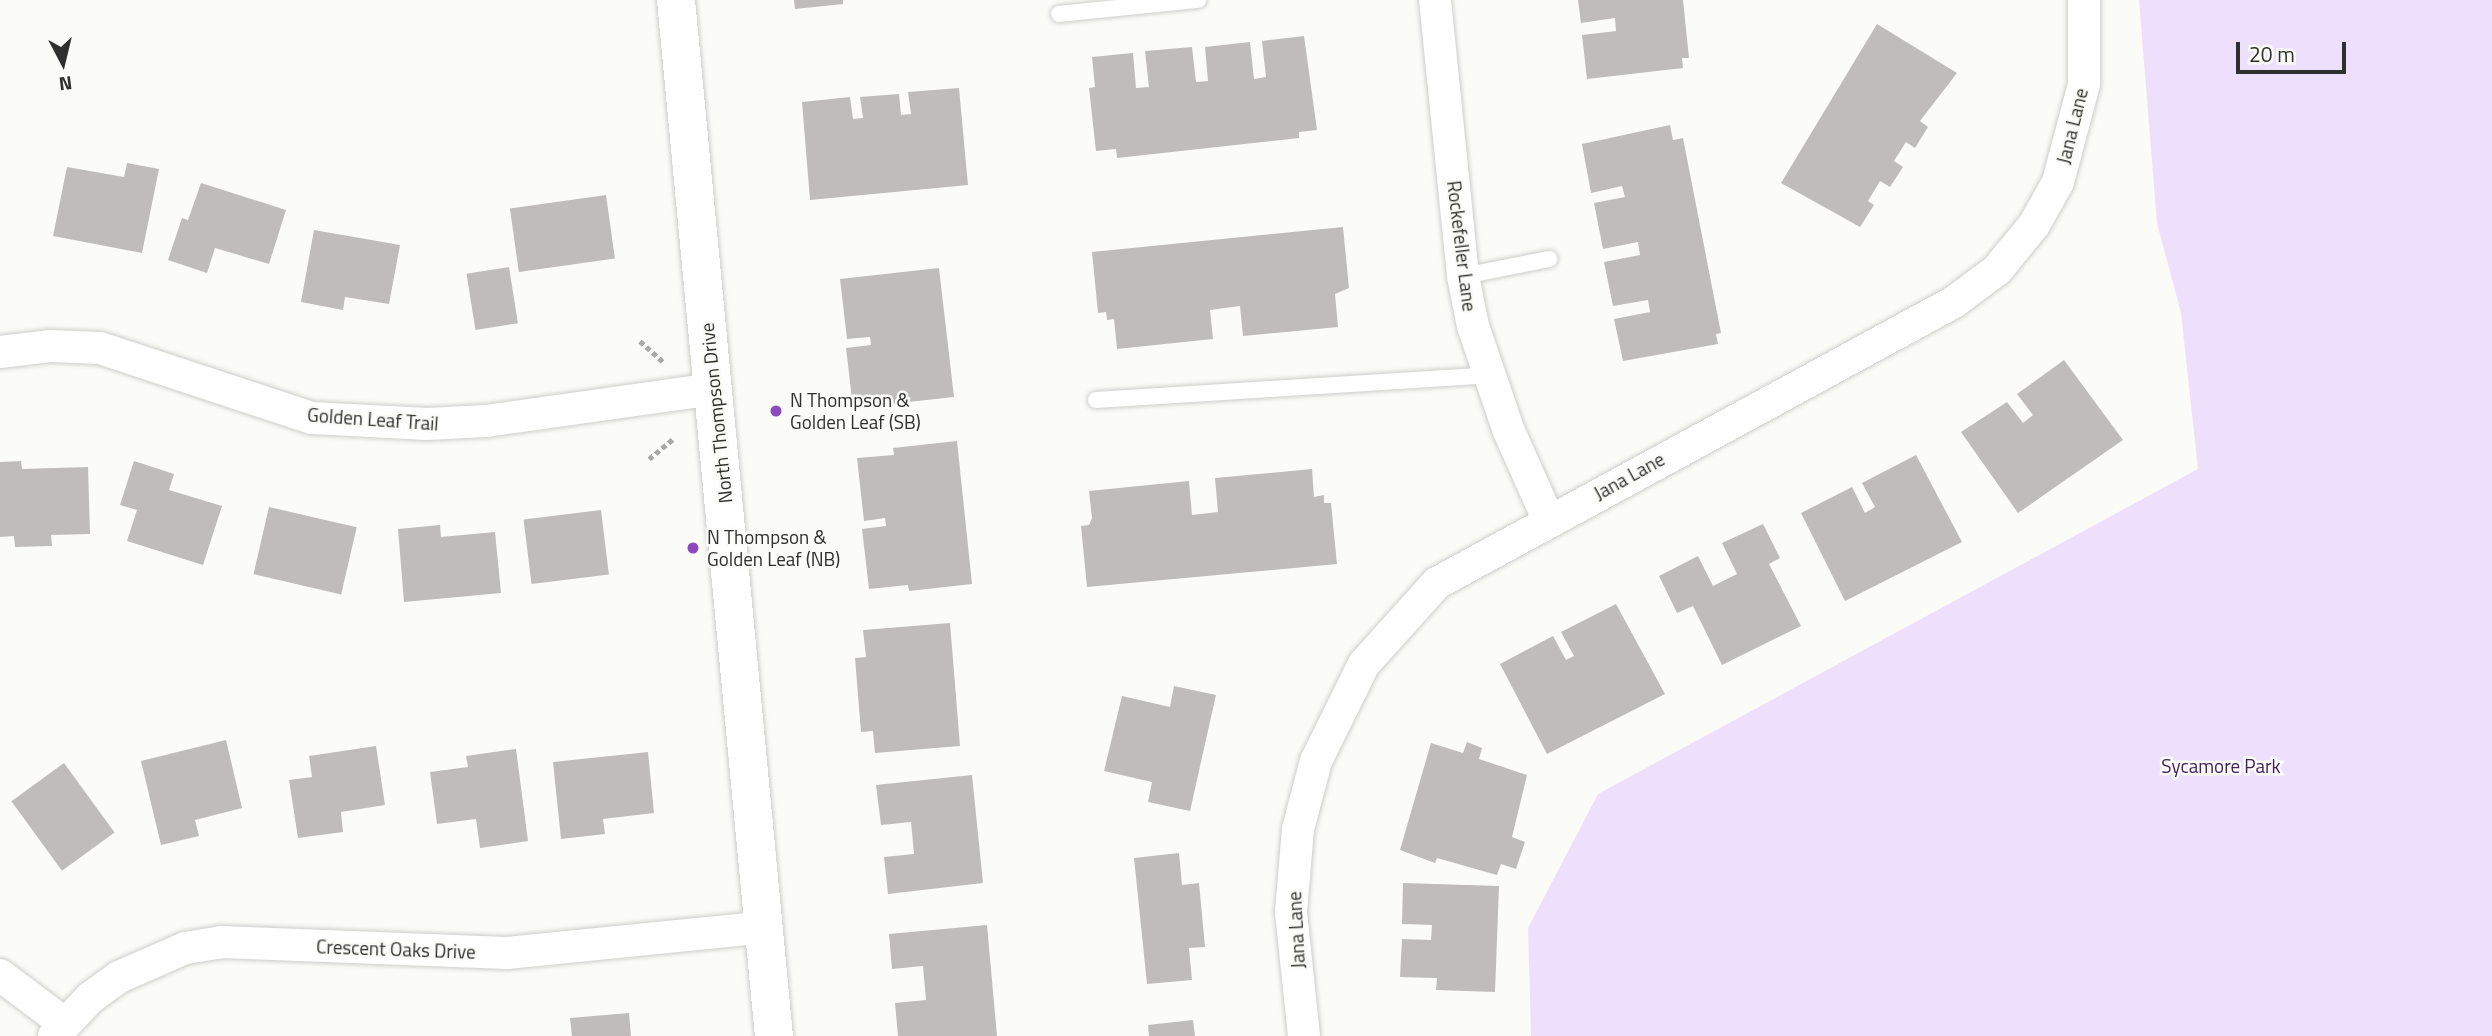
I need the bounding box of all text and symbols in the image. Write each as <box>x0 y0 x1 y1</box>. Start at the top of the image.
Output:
north arrow <box>28 28 98 98</box>
scale bar <box>2240 28 2350 72</box>
text: 20 m <box>2249 38 2295 70</box>
text: N <box>57 69 74 100</box>
street label: Jana Lane <box>2052 86 2092 166</box>
street label: Rockefeller Lane <box>1443 179 1481 313</box>
street label: North Thompson Drive <box>695 322 737 504</box>
place label: N Thompson & Golden Leaf (SB) <box>790 389 921 433</box>
street label: Golden Leaf Trail <box>306 403 440 435</box>
marker: N Thompson & Golden Leaf (SB) <box>768 403 784 419</box>
street label: Jana Lane <box>1590 447 1668 505</box>
place label: N Thompson & Golden Leaf (NB) <box>707 526 840 570</box>
marker: N Thompson & Golden Leaf (NB) <box>685 540 701 556</box>
park label: Sycamore Park <box>2161 755 2281 777</box>
street label: Jana Lane <box>1283 891 1309 969</box>
street label: Crescent Oaks Drive <box>316 935 476 963</box>

